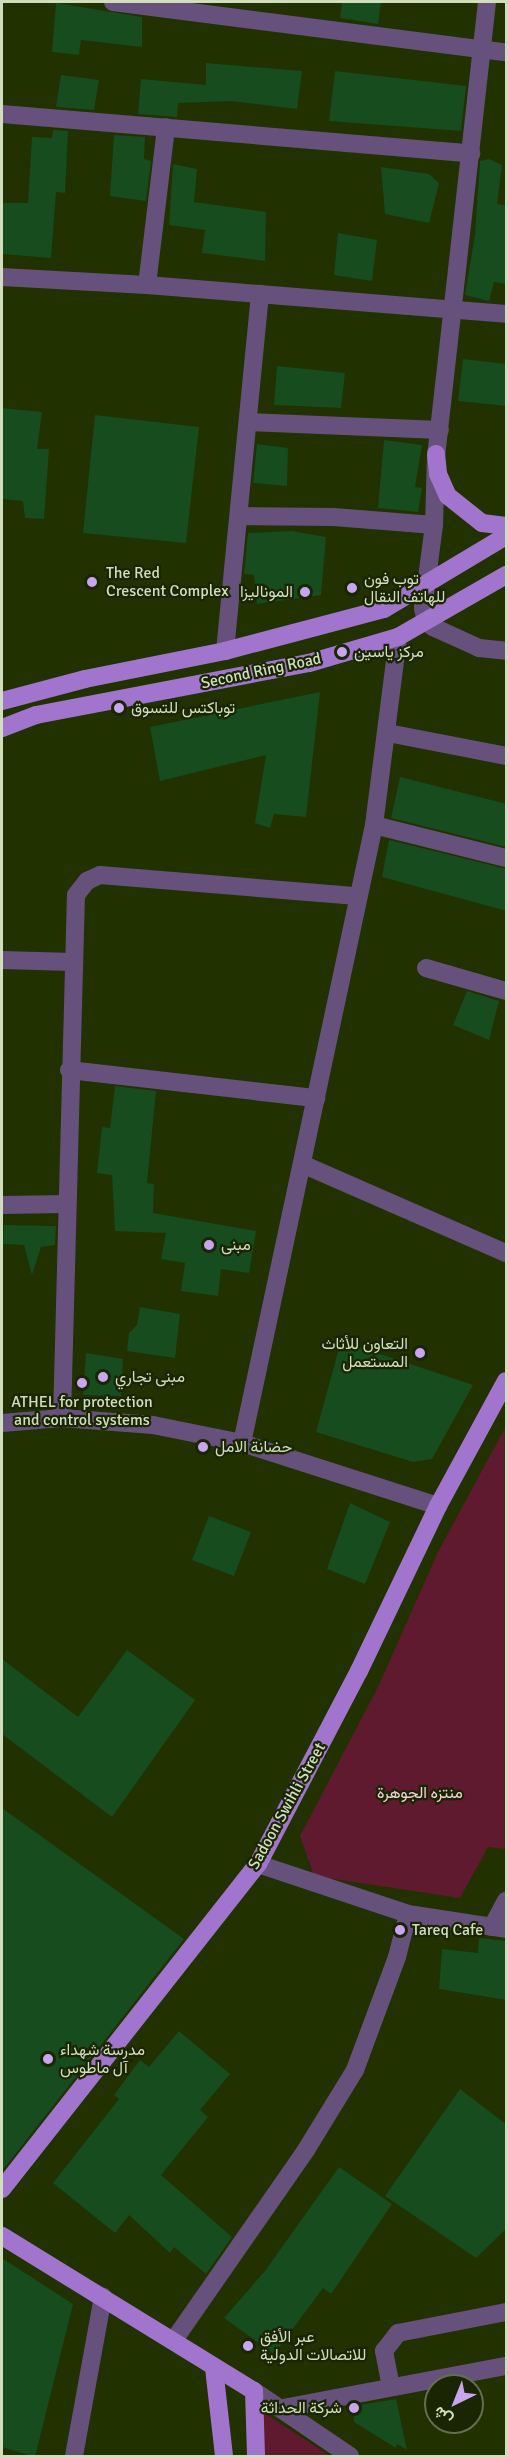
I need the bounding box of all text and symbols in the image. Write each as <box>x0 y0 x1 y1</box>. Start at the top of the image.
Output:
place label: The Red Crescent Complex <box>106 563 229 601</box>
place label: توب فون للهاتف النقال <box>364 569 445 607</box>
marker: The Red Crescent Complex <box>83 573 101 591</box>
marker: توب فون للهاتف النقال <box>345 581 359 595</box>
place label: الموناليزا <box>240 582 293 602</box>
marker: الموناليزا <box>298 585 312 599</box>
place label: مركز ياسين <box>354 642 424 662</box>
marker: مركز ياسين <box>335 645 349 659</box>
street label: Second Ring Road <box>199 649 323 693</box>
place label: توباكتس للتسوق <box>131 698 235 718</box>
marker: توباكتس للتسوق <box>112 701 126 715</box>
place label: مبنى <box>221 1235 251 1255</box>
marker: مبنى <box>202 1238 216 1252</box>
place label: التعاون للأثاث المستعمل <box>321 1334 408 1372</box>
marker: التعاون للأثاث المستعمل <box>413 1346 427 1360</box>
place label: مبنى تجاري <box>115 1367 185 1387</box>
marker: مبنى تجاري <box>96 1370 110 1384</box>
marker: ATHEL for protection and control systems <box>75 1376 89 1390</box>
place label: ATHEL for protection and control systems <box>11 1392 153 1430</box>
place label: حضانة الامل <box>215 1437 292 1457</box>
marker: حضانة الامل <box>196 1440 210 1454</box>
street label: Sadoon Swihli Street <box>244 1739 330 1873</box>
park label: منتزه الجوهرة <box>377 1783 463 1803</box>
place label: Tareq Cafe <box>412 1920 483 1940</box>
marker: Tareq Cafe <box>393 1923 407 1937</box>
place label: مدرسة شهداء آل ماطوس <box>60 2040 145 2078</box>
marker: مدرسة شهداء آل ماطوس <box>41 2052 55 2066</box>
place label: عبر الأفق للاتصالات الدولية <box>260 2327 366 2365</box>
marker: عبر الأفق للاتصالات الدولية <box>241 2339 255 2353</box>
north arrow <box>424 2374 484 2434</box>
place label: شركة الحداثة <box>261 2398 342 2418</box>
marker: شركة الحداثة <box>347 2401 361 2415</box>
text: ش <box>429 2402 457 2430</box>

